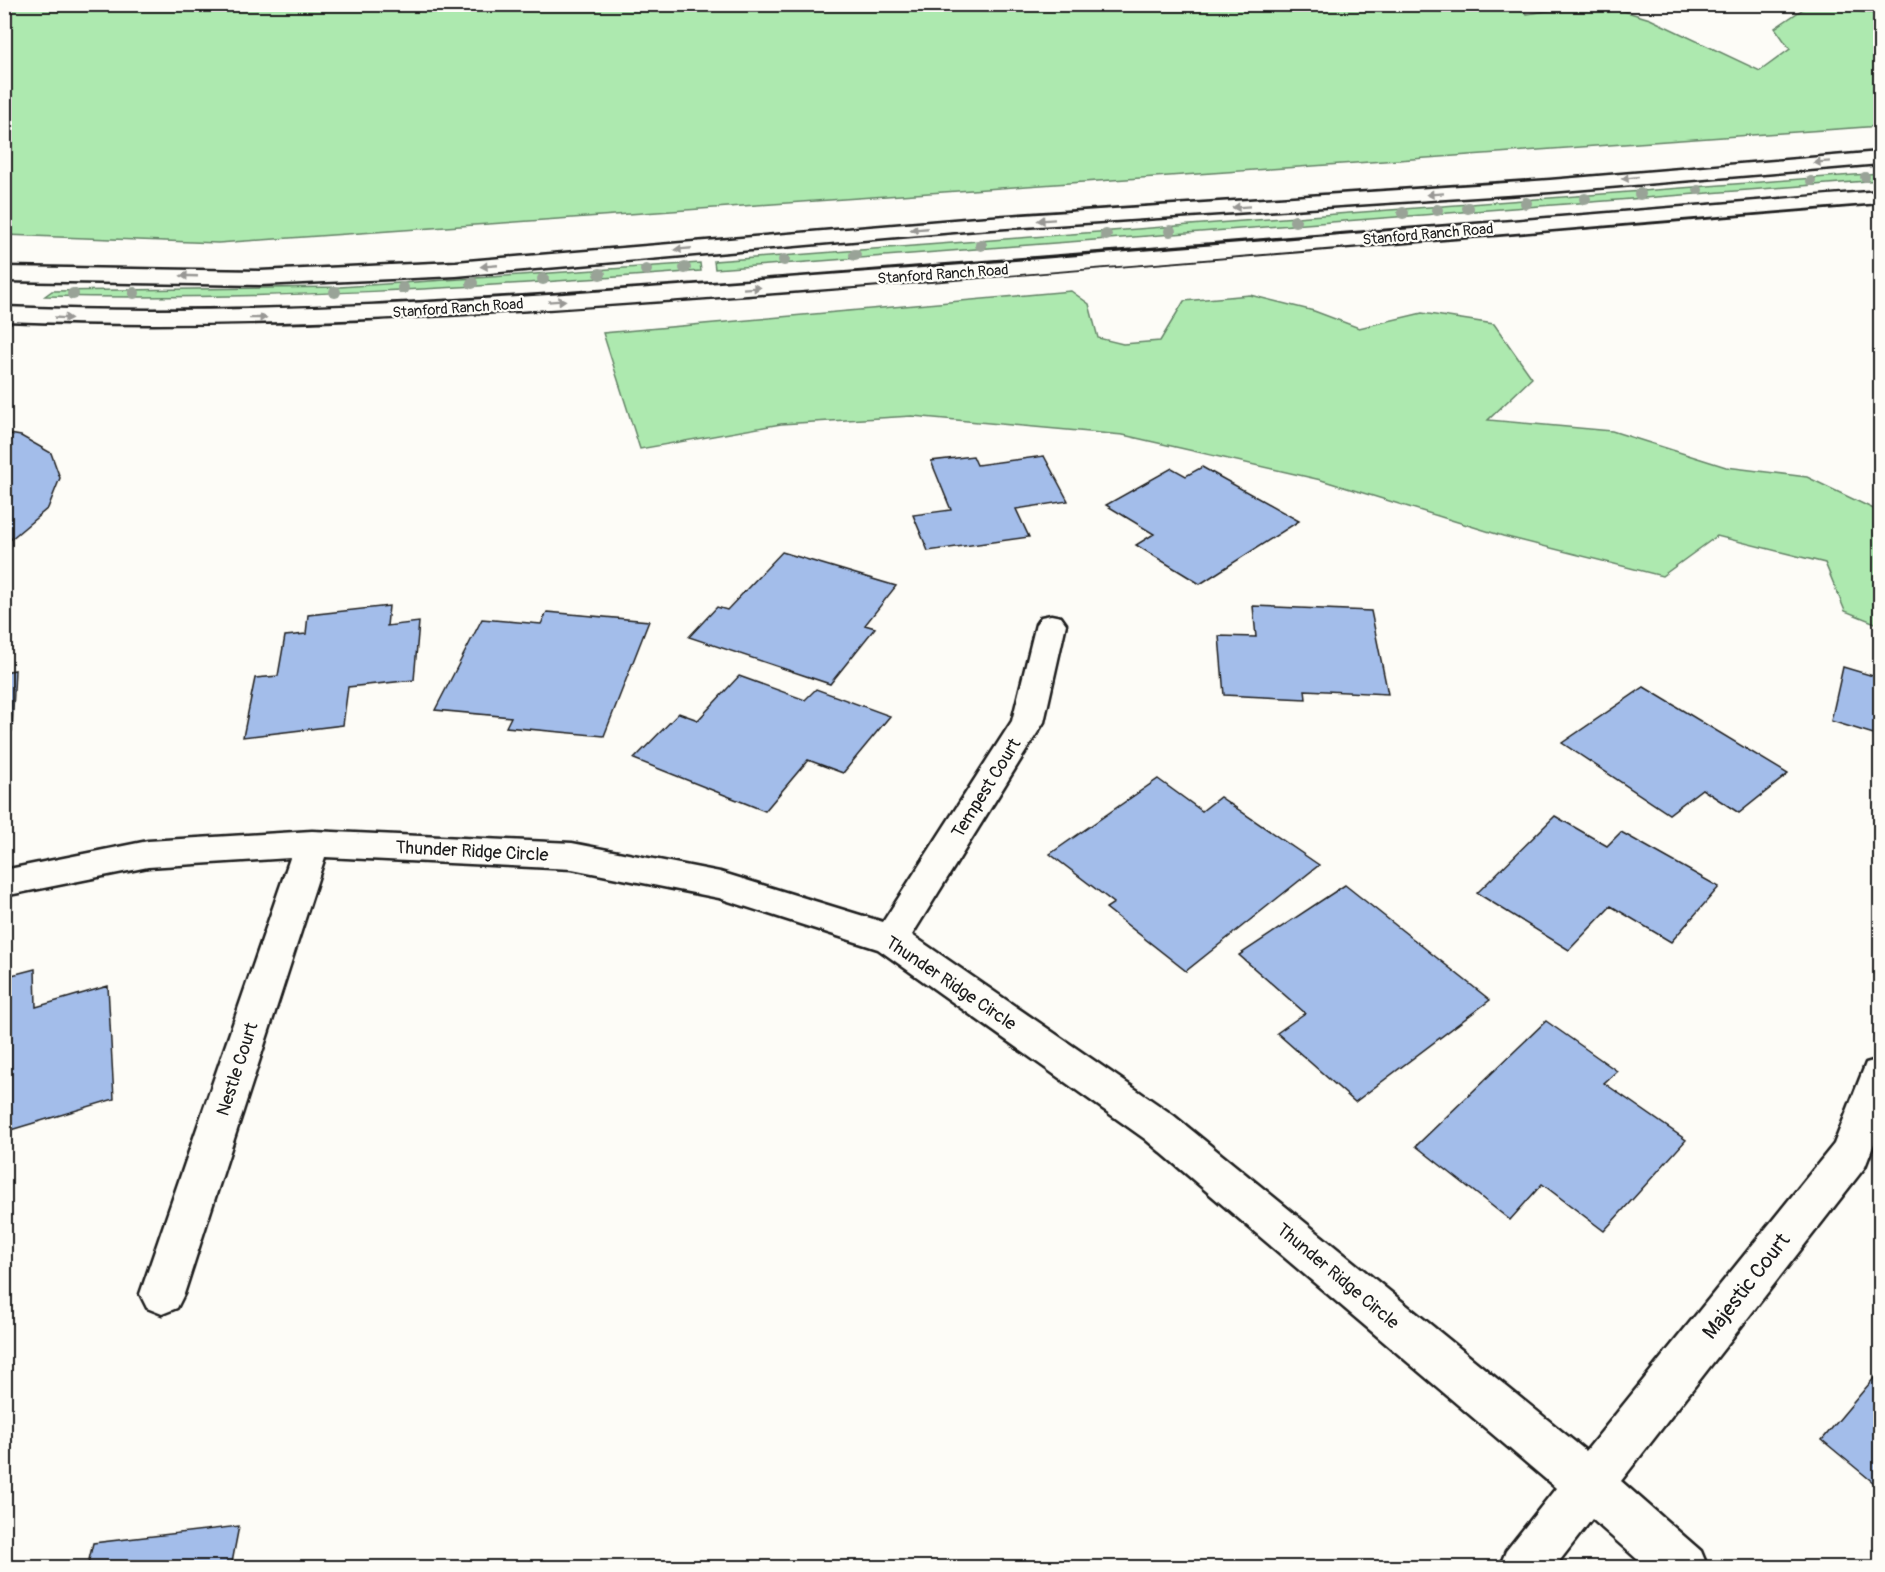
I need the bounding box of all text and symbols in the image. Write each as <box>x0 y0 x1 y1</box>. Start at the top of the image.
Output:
one-way arrow <box>1813 157 1832 167</box>
one-way arrow <box>1620 173 1639 183</box>
one-way arrow <box>1426 189 1445 198</box>
one-way arrow <box>1231 202 1250 211</box>
one-way arrow <box>1037 215 1056 224</box>
street label: Stanford Ranch Road <box>1362 219 1494 250</box>
one-way arrow <box>910 224 929 234</box>
one-way arrow <box>673 245 692 254</box>
street label: Stanford Ranch Road <box>877 260 1009 289</box>
one-way arrow <box>479 261 498 271</box>
one-way arrow <box>180 271 199 280</box>
one-way arrow <box>742 283 761 293</box>
street label: Stanford Ranch Road <box>392 294 524 323</box>
one-way arrow <box>548 297 567 306</box>
one-way arrow <box>53 313 72 322</box>
one-way arrow <box>248 313 267 323</box>
street label: Tempest Court <box>947 733 1027 843</box>
street label: Thunder Ridge Circle <box>395 836 549 867</box>
street label: Thunder Ridge Circle <box>881 931 1021 1036</box>
street label: Nestle Court <box>212 1019 264 1119</box>
street label: Thunder Ridge Circle <box>1272 1218 1404 1334</box>
street label: Majestic Court <box>1696 1227 1797 1345</box>

